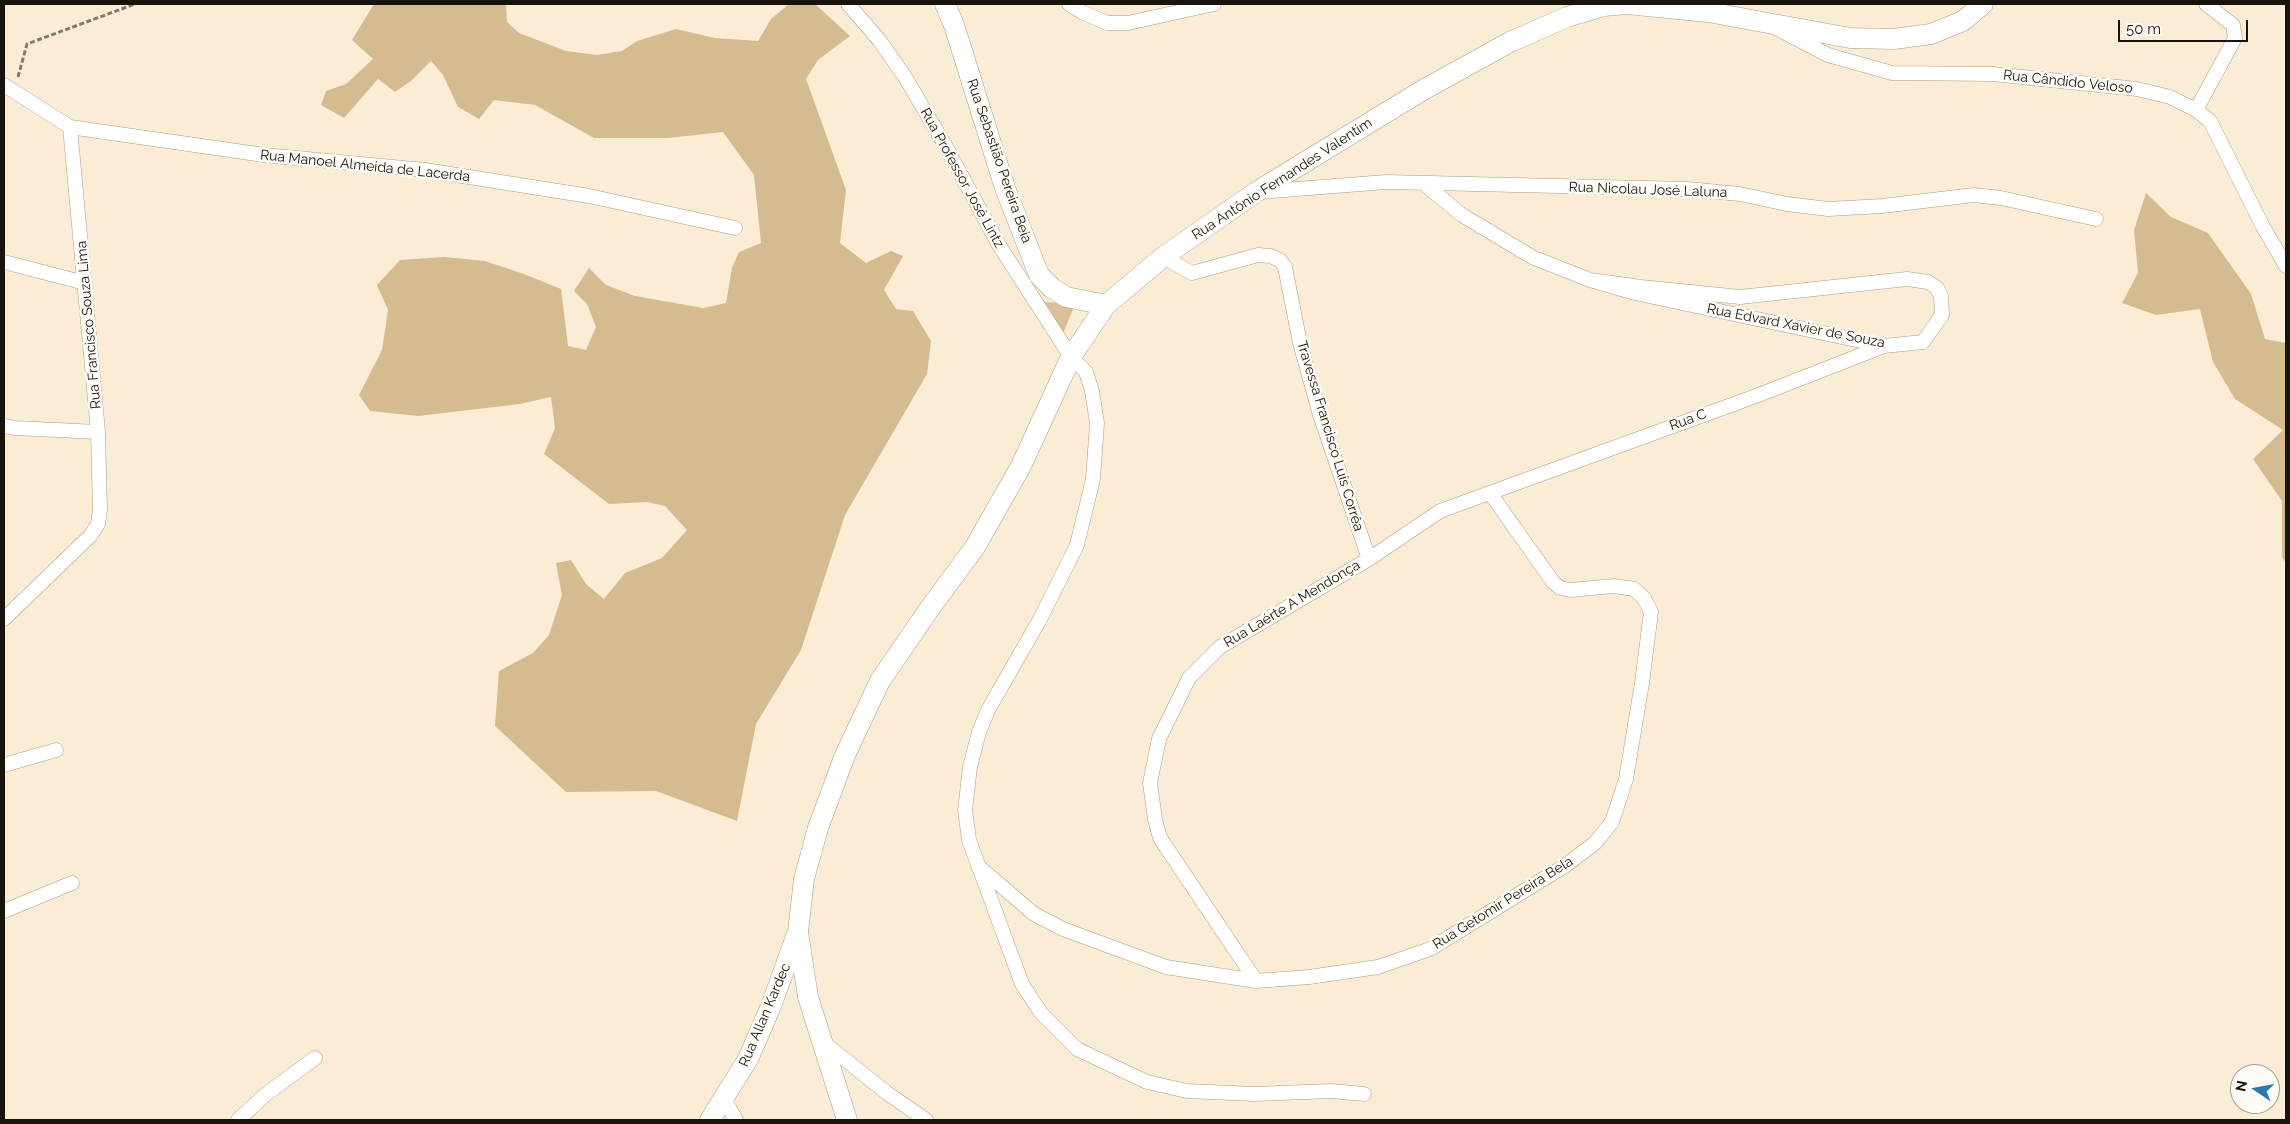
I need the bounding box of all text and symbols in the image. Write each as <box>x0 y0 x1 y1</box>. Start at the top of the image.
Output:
scale bar <box>2120 10 2250 42</box>
text: 50 m <box>2126 20 2161 38</box>
street label: Rua Cândido Veloso <box>2002 67 2134 97</box>
street label: Rua Sebastião Pereira Beia <box>963 77 1035 245</box>
street label: Rua Professor José Lintz <box>916 105 1008 251</box>
street label: Rua Antônio Fernandes Valentim <box>1189 114 1375 244</box>
street label: Rua Manoel Almeida de Lacerda <box>259 147 471 185</box>
street label: Rua Nicolau José Laluna <box>1568 179 1728 201</box>
street label: Rua Francisco Souza Lima <box>73 240 105 410</box>
street label: Rua Edvard Xavier de Souza <box>1706 300 1886 352</box>
street label: Travessa Francisco Luís Corrêa <box>1293 339 1367 533</box>
street label: Rua C <box>1667 406 1709 434</box>
street label: Rua Laérte A Mendonça <box>1221 557 1363 651</box>
street label: Rua Getomir Pereira Bela <box>1430 853 1576 953</box>
street label: Rua Allan Kardec <box>736 961 794 1069</box>
north arrow <box>2230 1064 2280 1114</box>
text: N <box>2232 1079 2250 1093</box>

